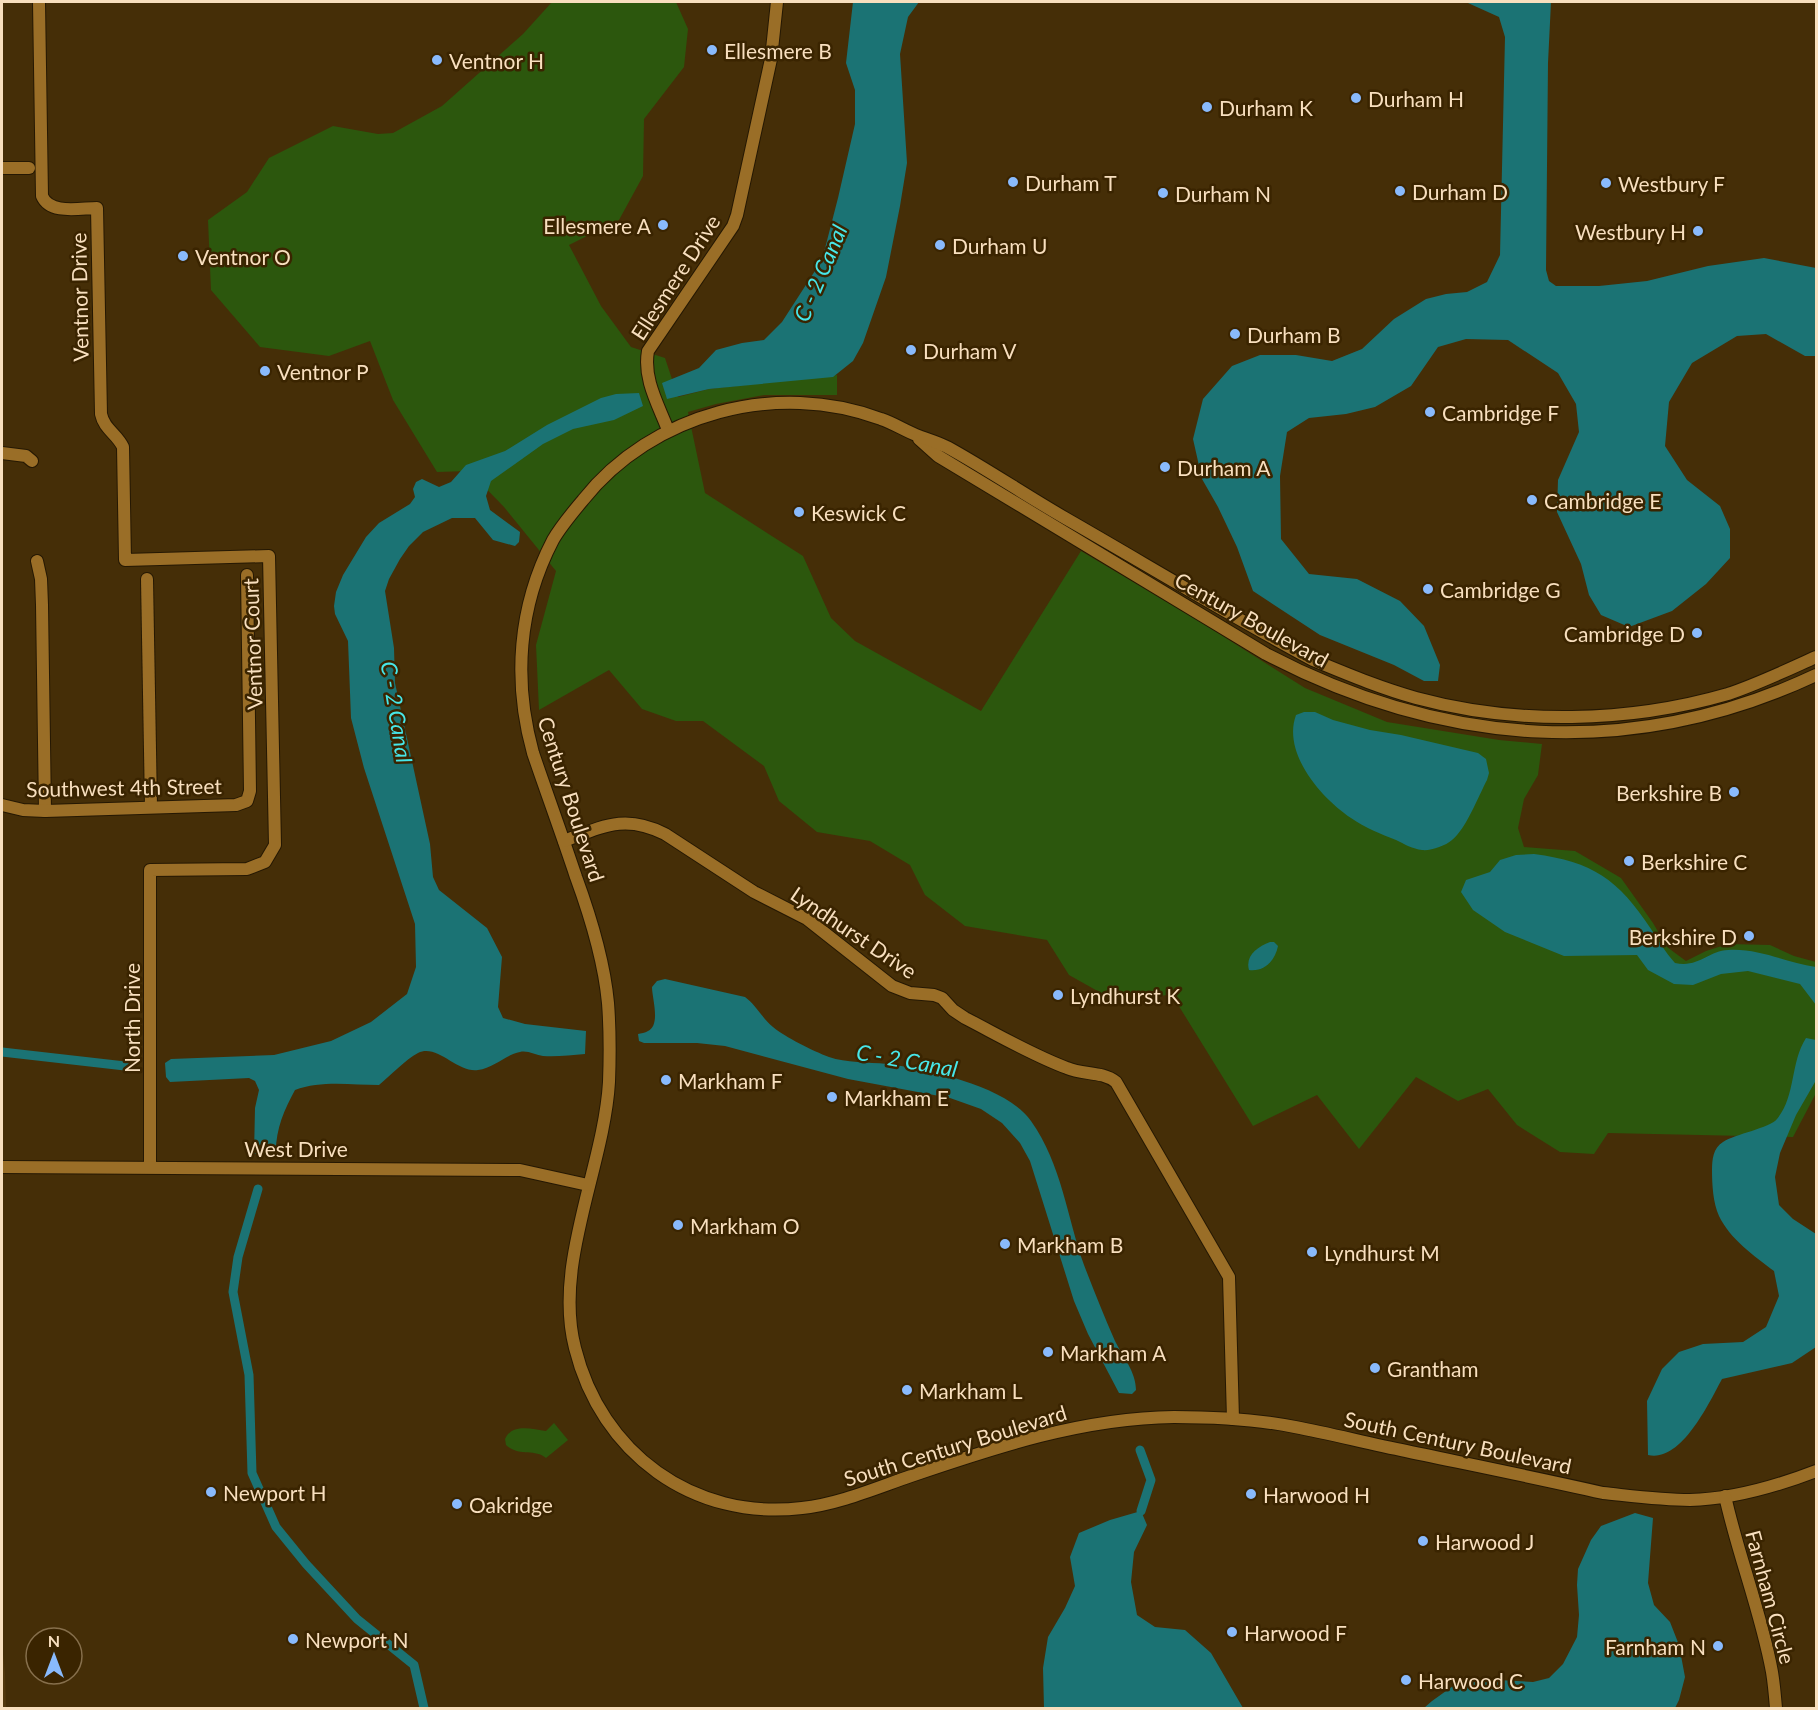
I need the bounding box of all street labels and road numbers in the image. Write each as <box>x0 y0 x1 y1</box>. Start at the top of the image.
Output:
street label: Ellesmere Drive <box>625 210 725 344</box>
street label: Ventnor Drive <box>65 232 93 362</box>
street label: Century Boulevard <box>1171 566 1333 672</box>
street label: Ventnor Court <box>237 577 267 710</box>
street label: Century Boulevard <box>534 713 610 885</box>
street label: Southwest 4th Street <box>26 773 223 801</box>
street label: Lyndhurst Drive <box>786 881 922 983</box>
street label: North Drive <box>119 963 144 1073</box>
street label: West Drive <box>244 1136 348 1161</box>
street label: South Century Boulevard <box>841 1399 1069 1491</box>
street label: South Century Boulevard <box>1342 1406 1574 1478</box>
street label: Farnham Circle <box>1741 1527 1801 1667</box>

